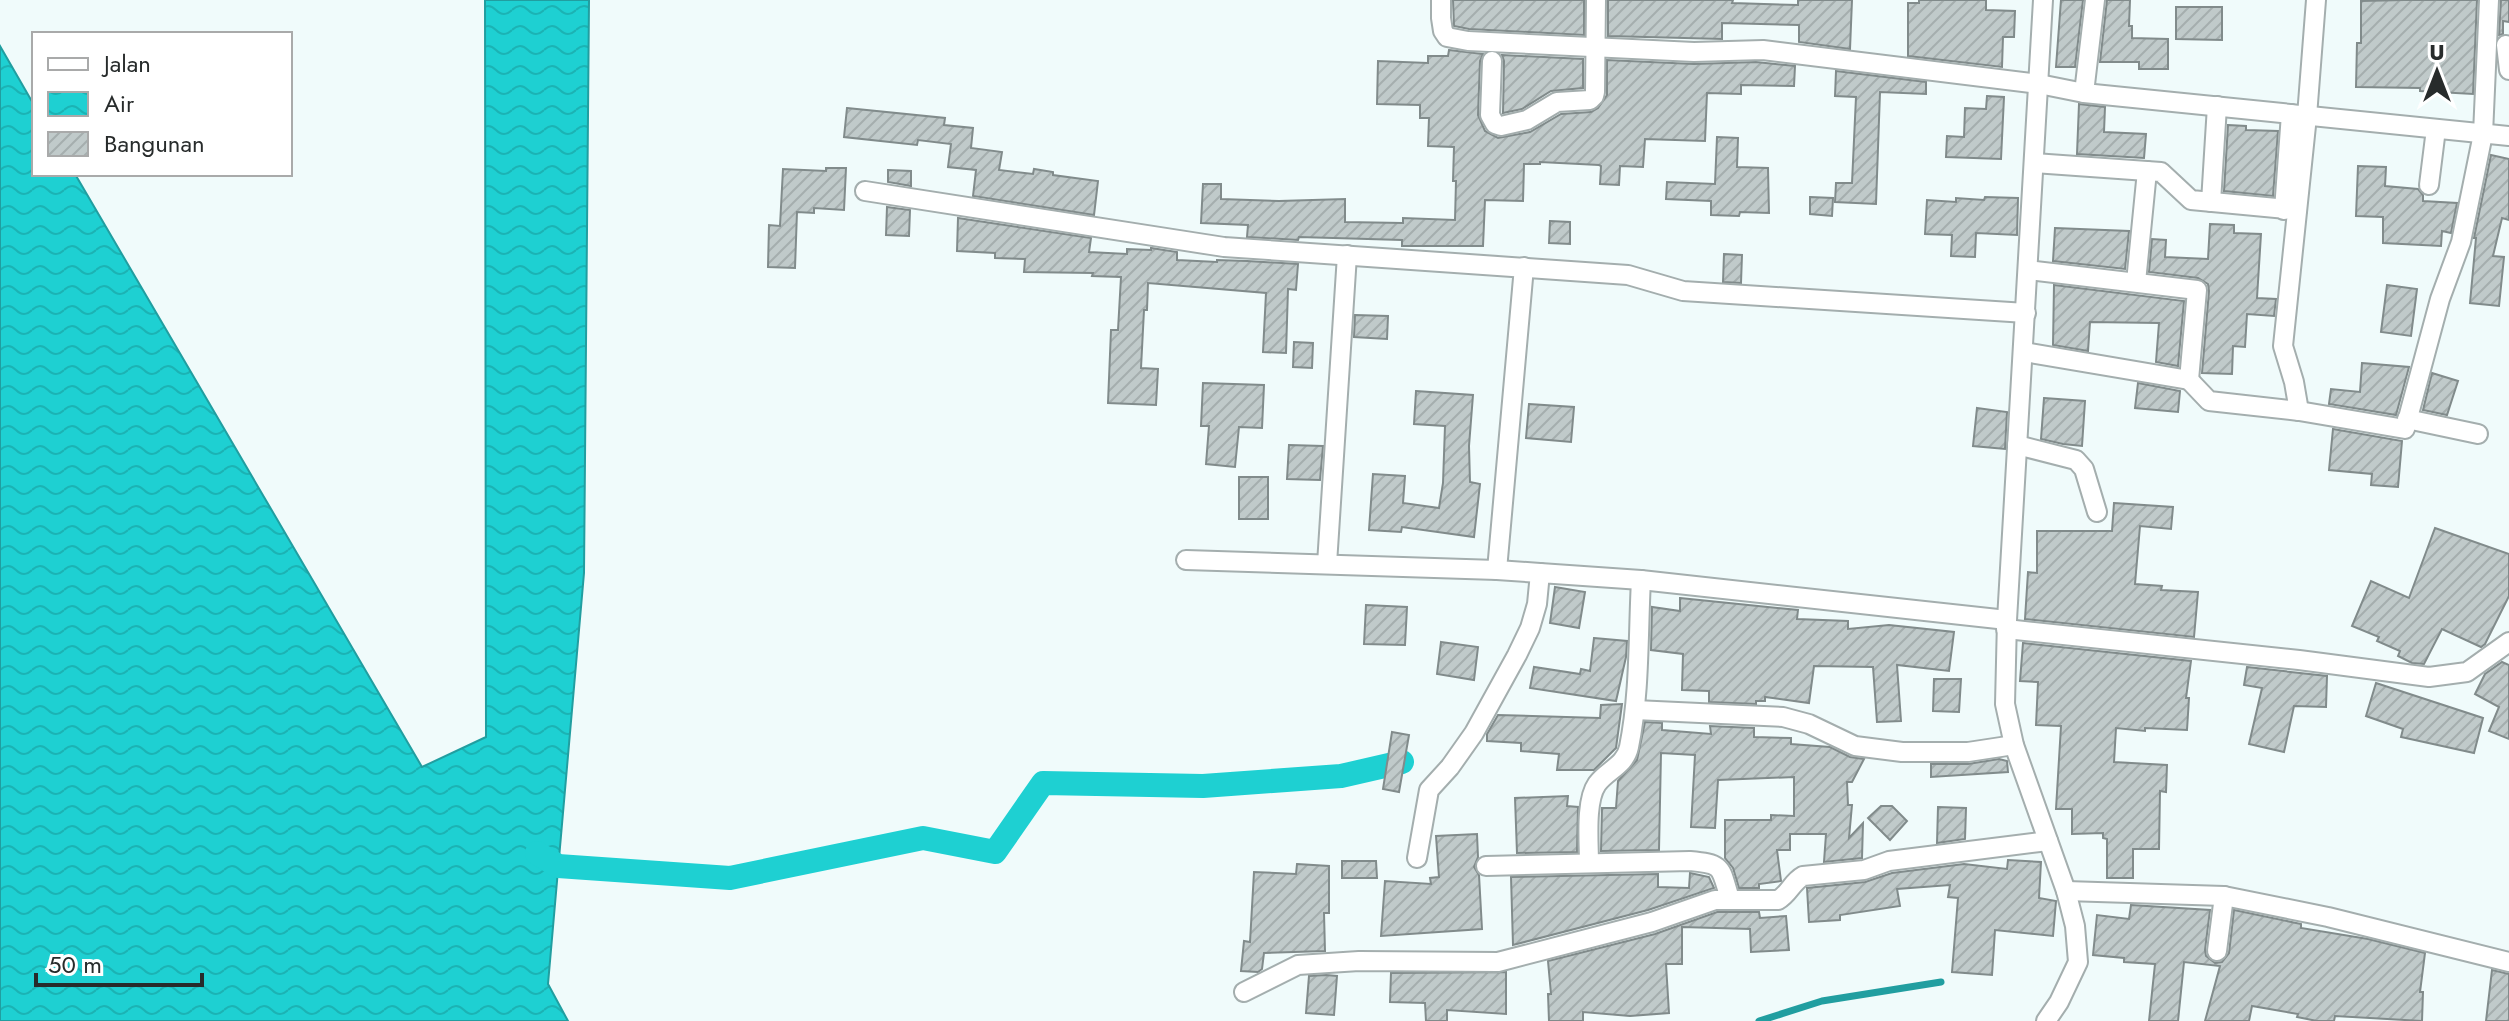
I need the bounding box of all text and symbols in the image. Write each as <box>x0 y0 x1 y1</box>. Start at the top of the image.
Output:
legend <box>32 32 292 176</box>
north arrow <box>2397 32 2477 112</box>
text: U <box>2429 36 2445 68</box>
text: Jalan <box>101 46 151 81</box>
text: Air <box>104 86 135 121</box>
text: Bangunan <box>104 126 205 161</box>
scale bar <box>36 937 202 987</box>
text: 50 m <box>48 947 102 982</box>

